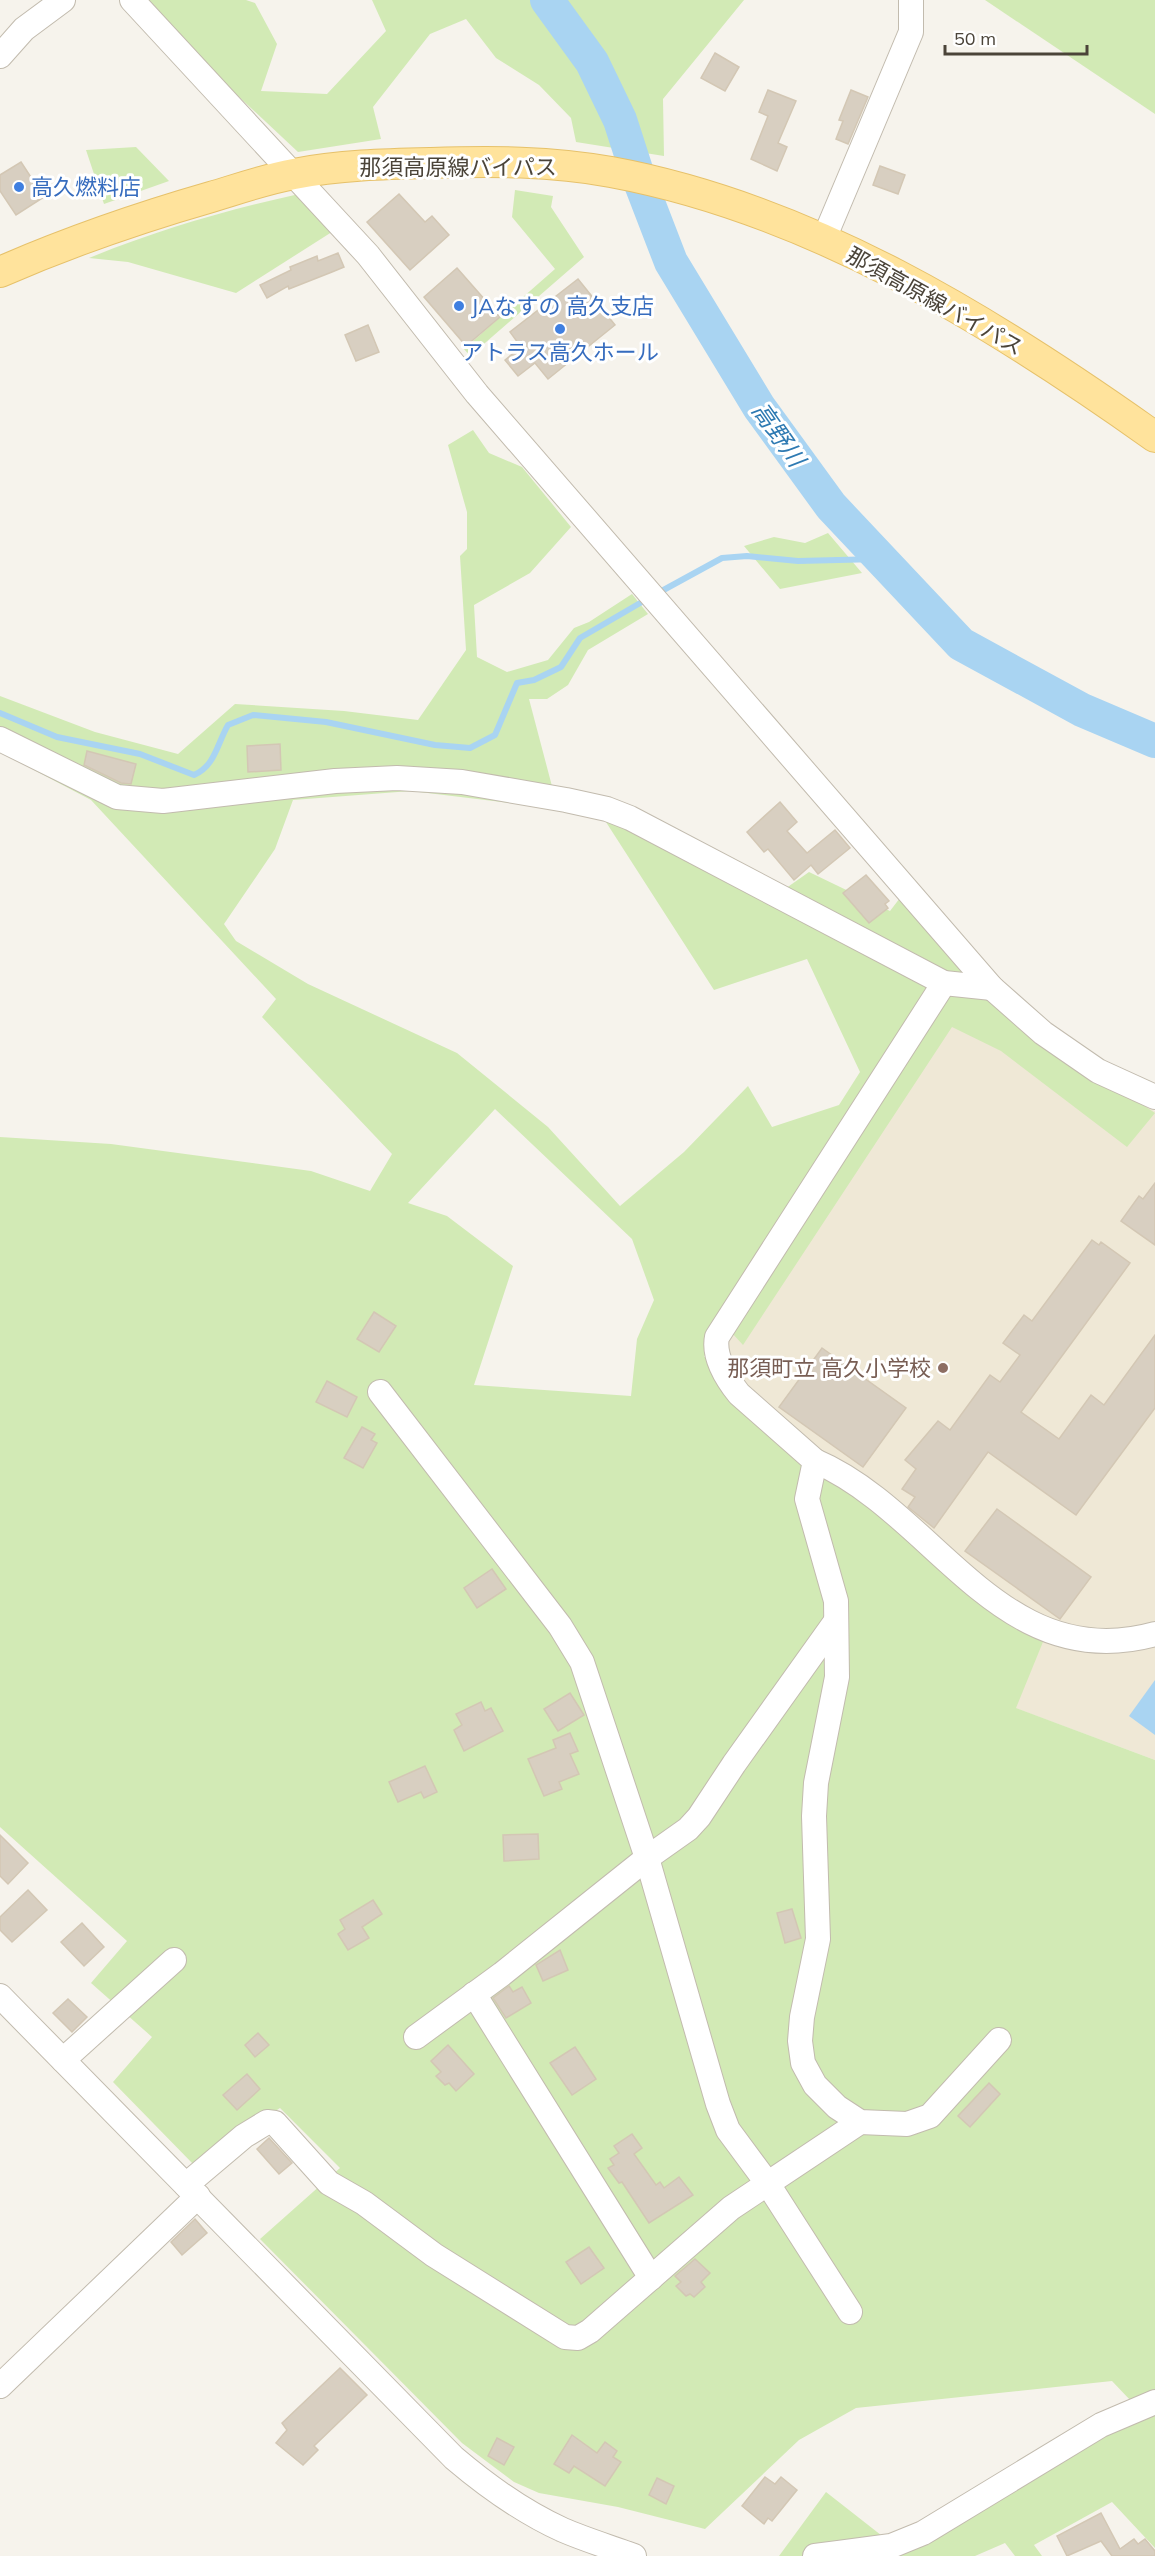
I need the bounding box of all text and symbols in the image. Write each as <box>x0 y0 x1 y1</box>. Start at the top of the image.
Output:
scale bar <box>945 18 1088 56</box>
text: 50 m <box>954 27 996 50</box>
street label: 那須高原線バイパス <box>359 153 557 181</box>
place label: 高久燃料店 <box>31 173 141 201</box>
marker: 高久燃料店 <box>12 180 26 194</box>
street label: 那須高原線バイパス <box>842 241 1028 361</box>
place label: JAなすの 高久支店 <box>471 292 654 320</box>
marker: JAなすの 高久支店 <box>452 299 466 313</box>
marker: アトラス高久ホール <box>553 322 567 336</box>
place label: アトラス高久ホール <box>461 338 659 366</box>
water label: 高野川 <box>746 396 814 475</box>
place label: 那須町立 高久小学校 <box>727 1354 931 1382</box>
marker: 那須町立 高久小学校 <box>936 1361 950 1375</box>

